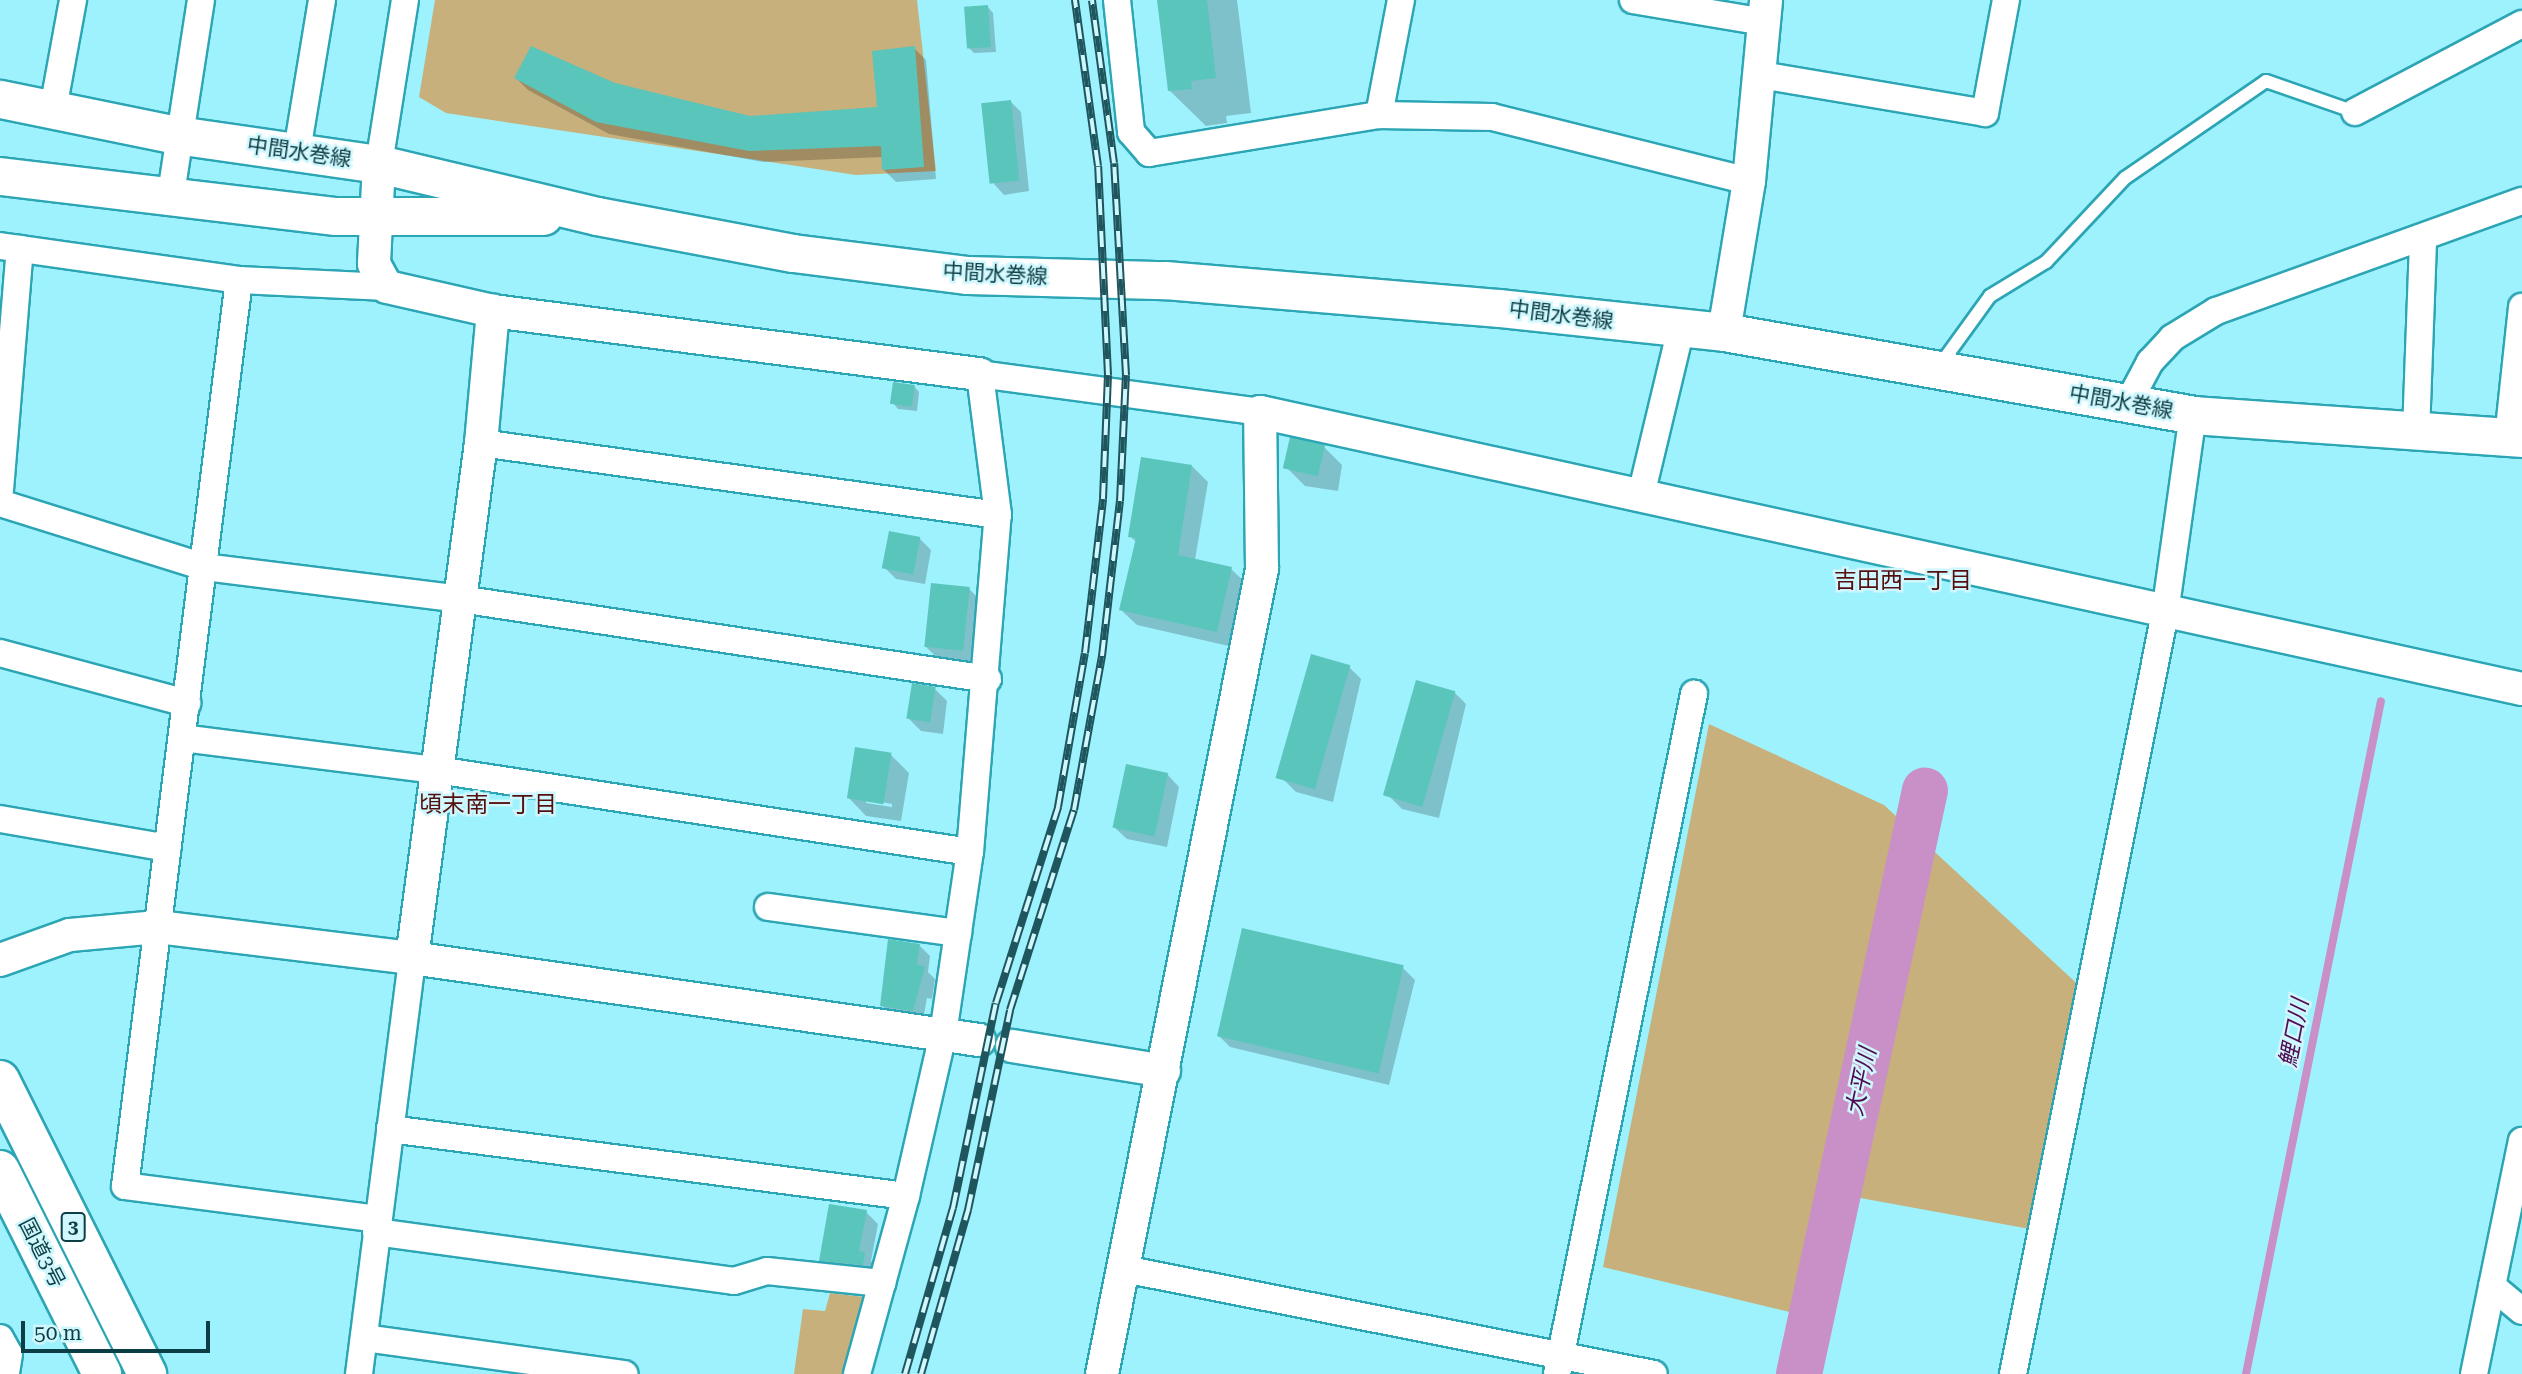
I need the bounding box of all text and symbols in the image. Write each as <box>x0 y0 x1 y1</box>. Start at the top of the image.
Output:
street label: 中間水巻線 <box>245 132 353 172</box>
street label: 中間水巻線 <box>942 259 1048 289</box>
street label: 中間水巻線 <box>1507 296 1615 334</box>
street label: 中間水巻線 <box>2067 380 2175 424</box>
district label: 吉田西一丁目 <box>1834 567 1972 595</box>
district label: 頃末南一丁目 <box>419 791 557 819</box>
water label: 鯉口川 <box>2275 997 2315 1069</box>
water label: 大平川 <box>1841 1045 1883 1119</box>
road number: 3 <box>59 1212 87 1242</box>
street label: 国道3号 <box>14 1214 70 1292</box>
scale bar <box>24 1308 214 1352</box>
text: 50 m <box>34 1321 82 1345</box>

